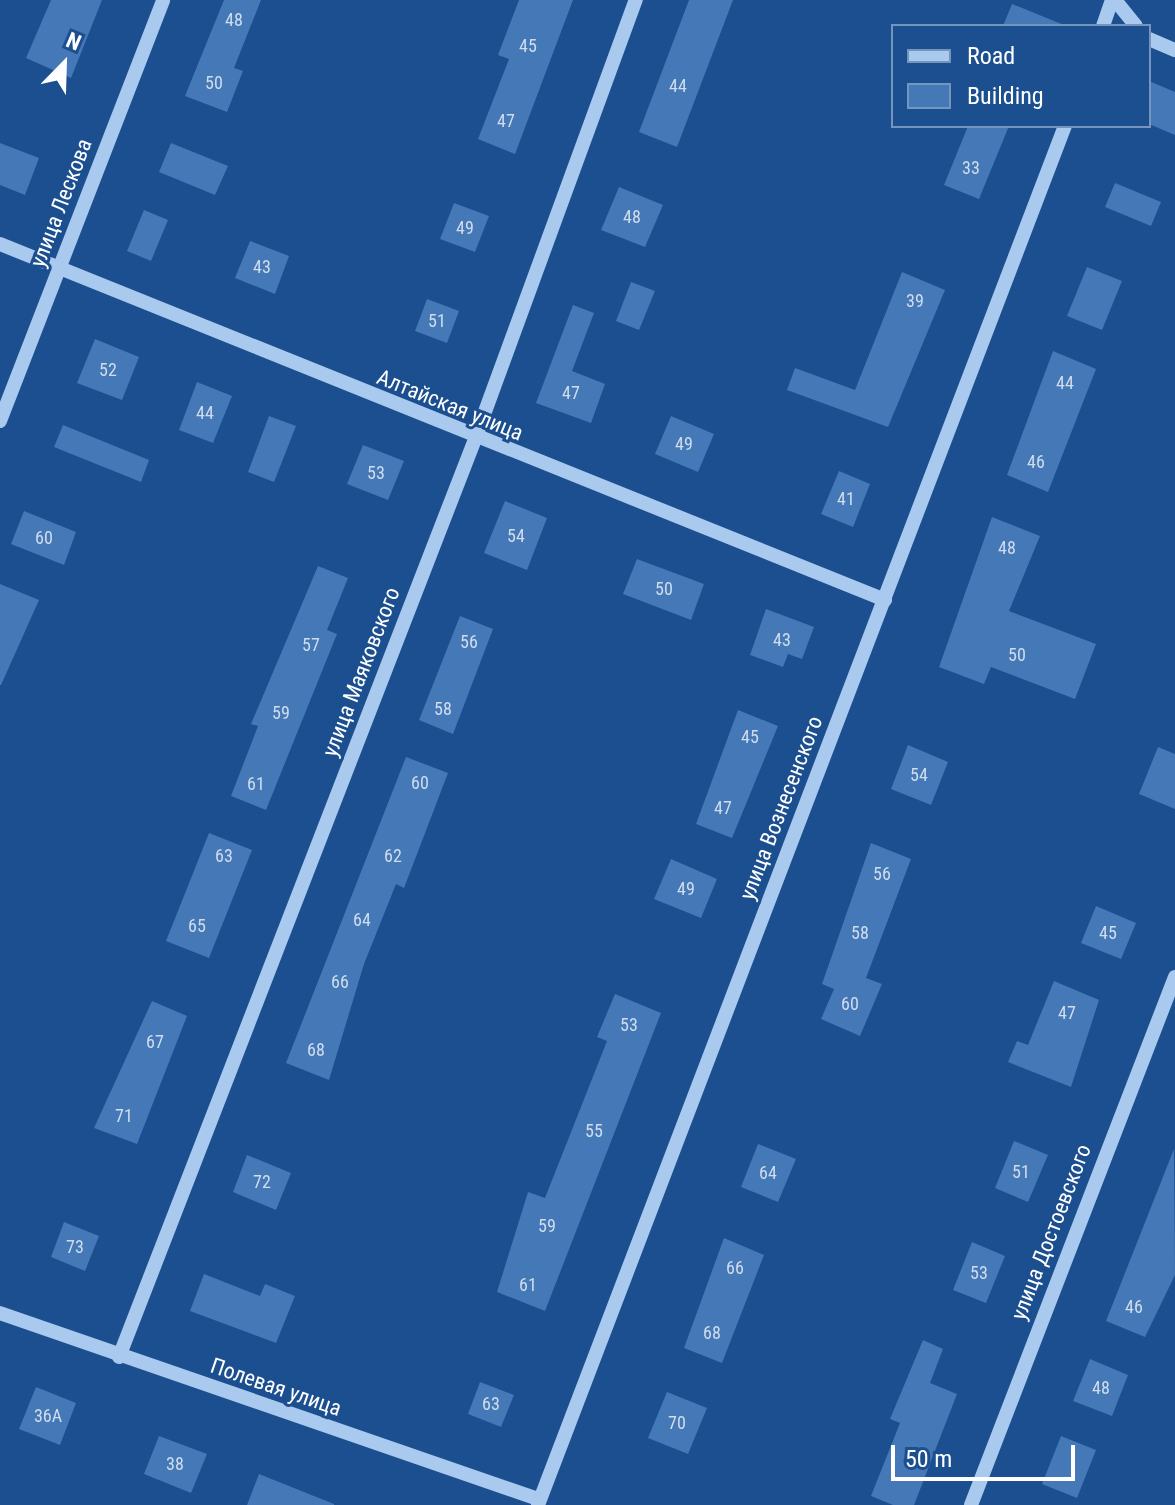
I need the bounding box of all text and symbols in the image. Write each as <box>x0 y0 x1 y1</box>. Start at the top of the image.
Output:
house number: 48 <box>225 9 243 31</box>
north arrow <box>24 24 104 104</box>
legend <box>891 24 1151 128</box>
text: N <box>62 27 85 56</box>
house number: 45 <box>519 35 537 57</box>
text: Road <box>967 42 1015 70</box>
house number: 50 <box>205 72 223 94</box>
house number: 44 <box>669 75 687 97</box>
text: Building <box>967 82 1044 110</box>
house number: 47 <box>497 110 515 132</box>
street label: улица Лескова <box>24 135 98 271</box>
house number: 33 <box>962 157 980 179</box>
house number: 48 <box>623 206 641 228</box>
house number: 49 <box>456 217 474 239</box>
house number: 43 <box>253 256 271 278</box>
house number: 39 <box>906 290 924 312</box>
house number: 51 <box>428 310 446 332</box>
house number: 52 <box>99 359 117 381</box>
street label: Алтайская улица <box>373 364 527 446</box>
house number: 44 <box>1056 372 1074 394</box>
house number: 47 <box>562 382 580 404</box>
house number: 44 <box>196 402 214 424</box>
house number: 49 <box>675 433 693 455</box>
house number: 46 <box>1027 451 1045 473</box>
house number: 53 <box>367 462 385 484</box>
house number: 41 <box>837 488 855 510</box>
house number: 54 <box>507 525 525 547</box>
house number: 60 <box>35 527 53 549</box>
house number: 48 <box>998 537 1016 559</box>
house number: 50 <box>655 578 673 600</box>
street label: улица Маяковского <box>317 584 405 760</box>
house number: 43 <box>773 629 791 651</box>
house number: 56 <box>460 631 478 653</box>
house number: 57 <box>302 634 320 656</box>
house number: 50 <box>1008 644 1026 666</box>
house number: 58 <box>434 698 452 720</box>
house number: 59 <box>272 702 290 724</box>
street label: улица Вознесенского <box>734 712 828 904</box>
house number: 45 <box>741 726 759 748</box>
house number: 54 <box>910 764 928 786</box>
house number: 60 <box>411 772 429 794</box>
house number: 61 <box>247 773 265 795</box>
house number: 47 <box>714 797 732 819</box>
house number: 63 <box>215 845 233 867</box>
house number: 62 <box>384 845 402 867</box>
house number: 56 <box>873 863 891 885</box>
house number: 49 <box>677 878 695 900</box>
house number: 64 <box>353 909 371 931</box>
house number: 65 <box>188 915 206 937</box>
house number: 58 <box>851 922 869 944</box>
house number: 45 <box>1099 922 1117 944</box>
house number: 66 <box>331 971 349 993</box>
house number: 60 <box>841 993 859 1015</box>
house number: 47 <box>1058 1002 1076 1024</box>
house number: 53 <box>620 1014 638 1036</box>
house number: 67 <box>146 1031 164 1053</box>
house number: 68 <box>307 1039 325 1061</box>
house number: 71 <box>115 1105 133 1127</box>
house number: 55 <box>585 1120 603 1142</box>
street label: улица Достоевского <box>1005 1140 1097 1324</box>
house number: 51 <box>1012 1161 1030 1183</box>
house number: 64 <box>759 1162 777 1184</box>
house number: 72 <box>253 1171 271 1193</box>
house number: 59 <box>538 1215 556 1237</box>
house number: 73 <box>66 1236 84 1258</box>
house number: 66 <box>726 1257 744 1279</box>
house number: 53 <box>970 1262 988 1284</box>
house number: 61 <box>519 1274 537 1296</box>
house number: 46 <box>1125 1296 1143 1318</box>
house number: 68 <box>703 1322 721 1344</box>
street label: Полевая улица <box>207 1352 345 1422</box>
house number: 48 <box>1092 1377 1110 1399</box>
house number: 63 <box>482 1393 500 1415</box>
house number: 36А <box>34 1405 62 1427</box>
house number: 70 <box>668 1412 686 1434</box>
scale bar <box>895 1429 1079 1479</box>
text: 50 m <box>905 1445 952 1473</box>
house number: 38 <box>166 1453 184 1475</box>

